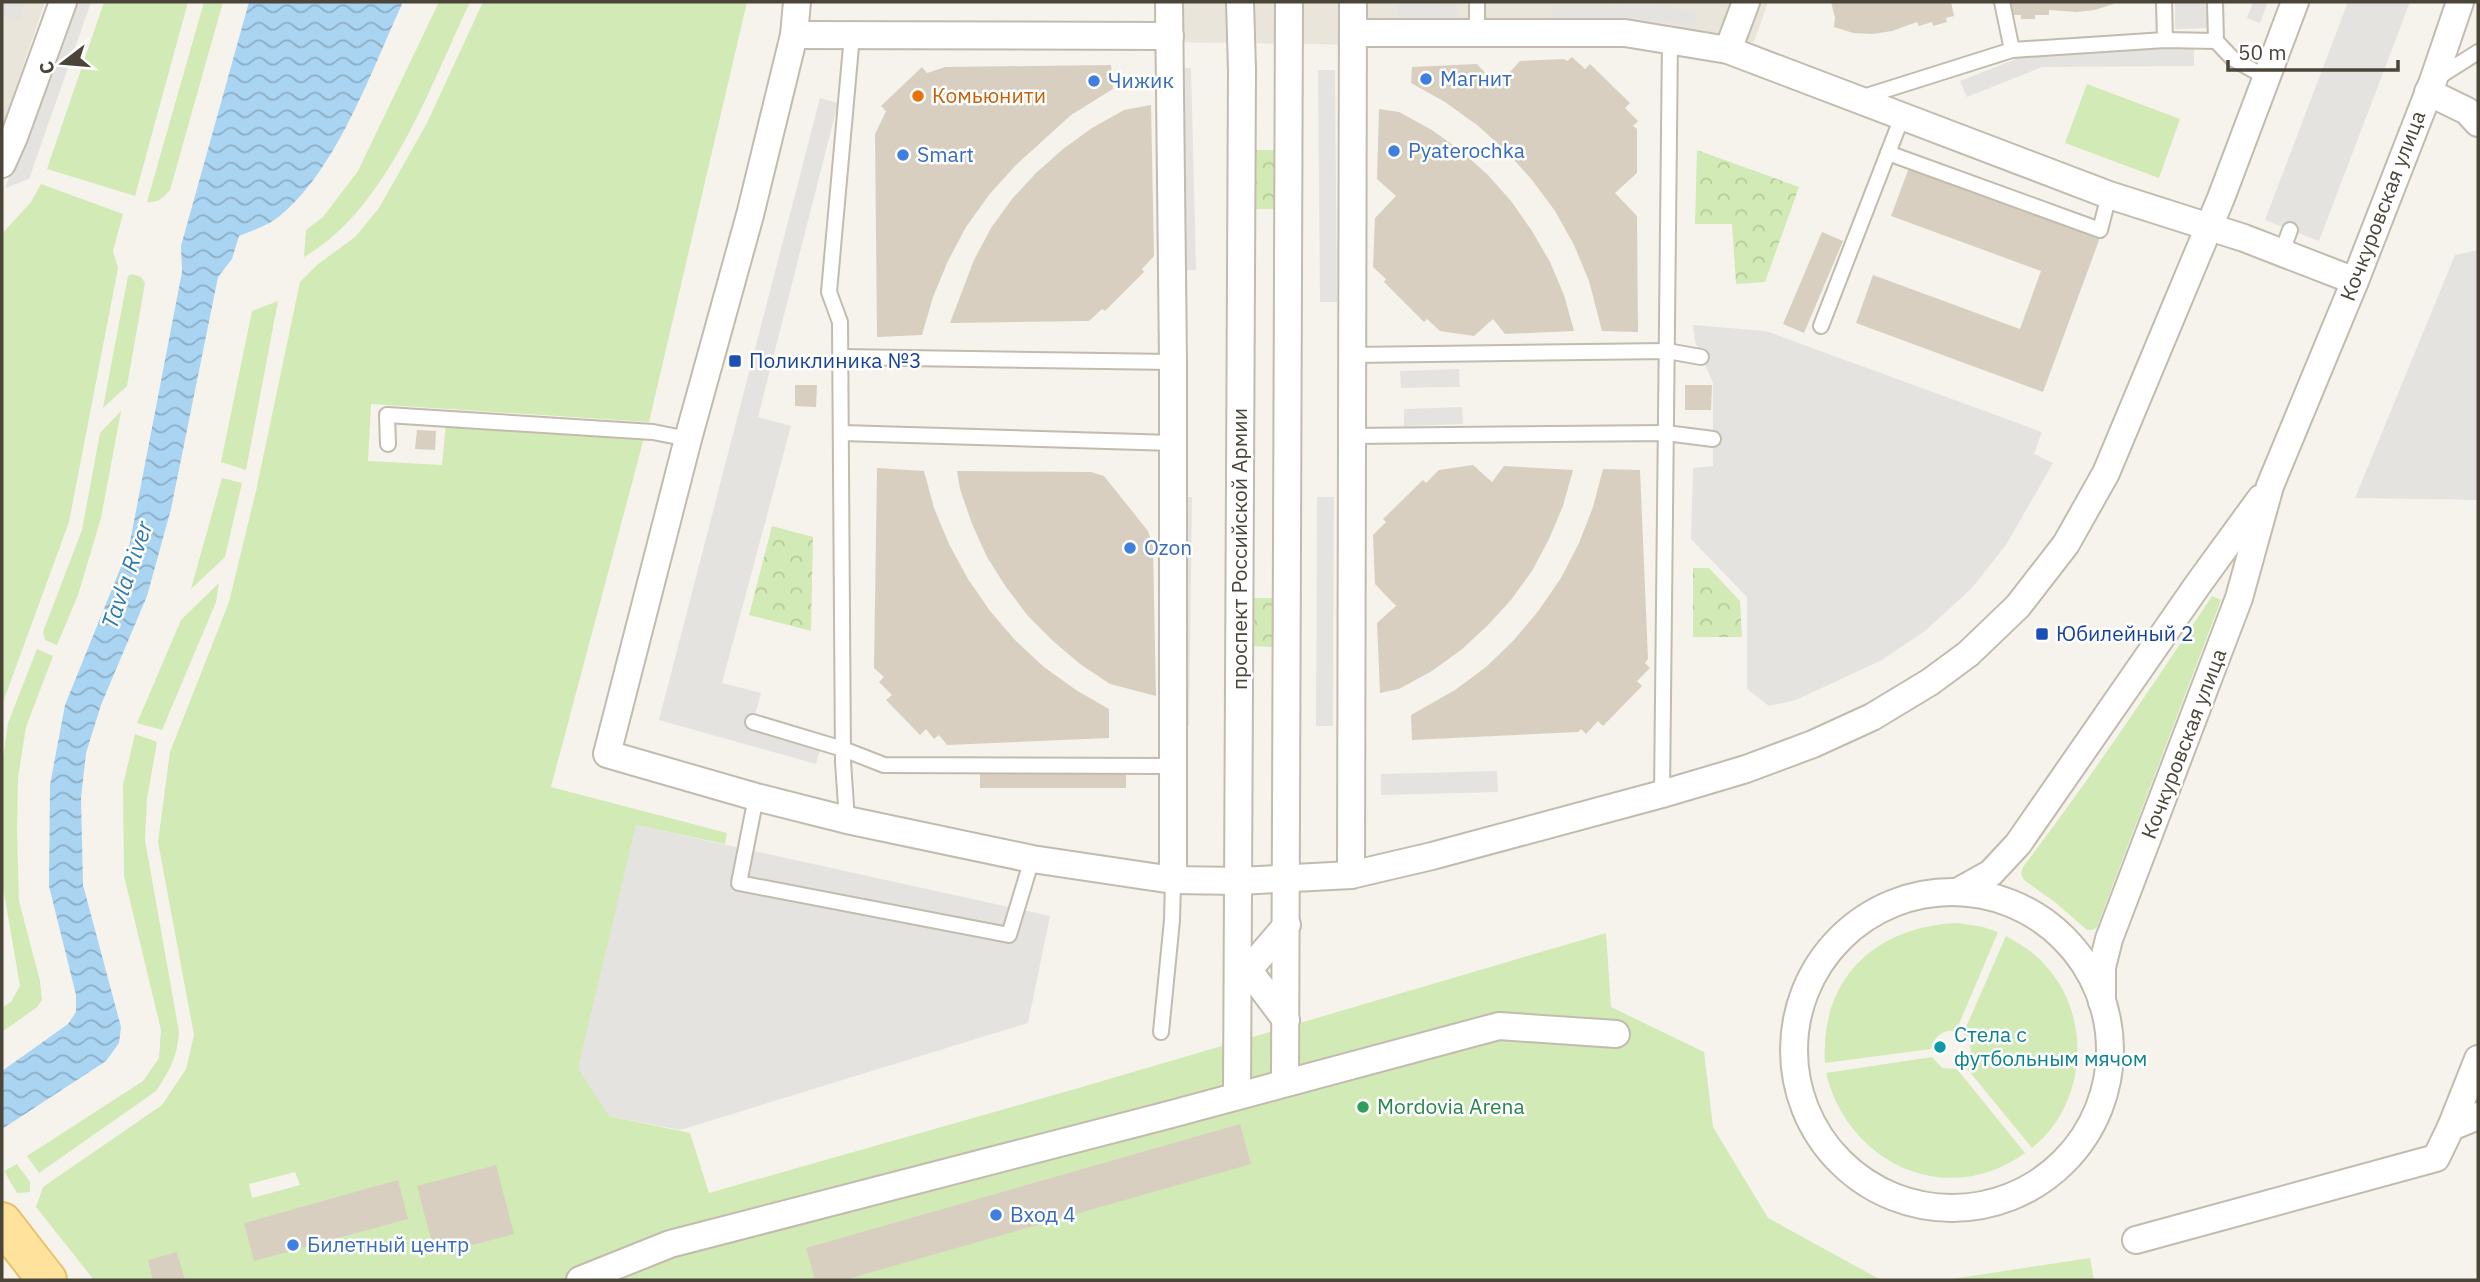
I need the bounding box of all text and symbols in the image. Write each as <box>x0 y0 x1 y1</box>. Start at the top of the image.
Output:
north arrow <box>28 28 98 98</box>
scale bar <box>2228 28 2398 72</box>
text: 50 m <box>2238 38 2287 66</box>
text: С <box>33 58 60 77</box>
place label: Магнит <box>1440 64 1512 92</box>
place label: Чижик <box>1108 66 1174 94</box>
marker: Магнит <box>1418 71 1434 87</box>
marker: Чижик <box>1086 73 1102 89</box>
place label: Комьюнити <box>932 81 1046 109</box>
marker: Комьюнити <box>910 88 926 104</box>
street label: Кочкуровская улица <box>2333 107 2431 305</box>
place label: Pyaterochka <box>1408 136 1525 164</box>
place label: Smart <box>917 140 974 168</box>
marker: Pyaterochka <box>1386 143 1402 159</box>
marker: Smart <box>895 147 911 163</box>
place label: Поликлиника №3 <box>749 346 922 374</box>
marker: Поликлиника №3 <box>727 353 743 369</box>
street label: проспект Российской Армии <box>1225 408 1253 690</box>
water label: Tavla River <box>94 516 159 633</box>
place label: Ozon <box>1144 533 1192 561</box>
marker: Ozon <box>1122 540 1138 556</box>
place label: Юбилейный 2 <box>2056 619 2194 647</box>
marker: Юбилейный 2 <box>2034 626 2050 642</box>
street label: Кочкуровская улица <box>2134 645 2232 843</box>
place label: Стела с футбольным мячом <box>1954 1020 2147 1072</box>
marker: Стела с футбольным мячом <box>1932 1039 1948 1055</box>
place label: Mordovia Arena <box>1377 1092 1525 1120</box>
marker: Mordovia Arena <box>1355 1099 1371 1115</box>
place label: Вход 4 <box>1010 1200 1076 1228</box>
marker: Вход 4 <box>988 1207 1004 1223</box>
place label: Билетный центр <box>307 1230 469 1258</box>
marker: Билетный центр <box>285 1237 301 1253</box>

